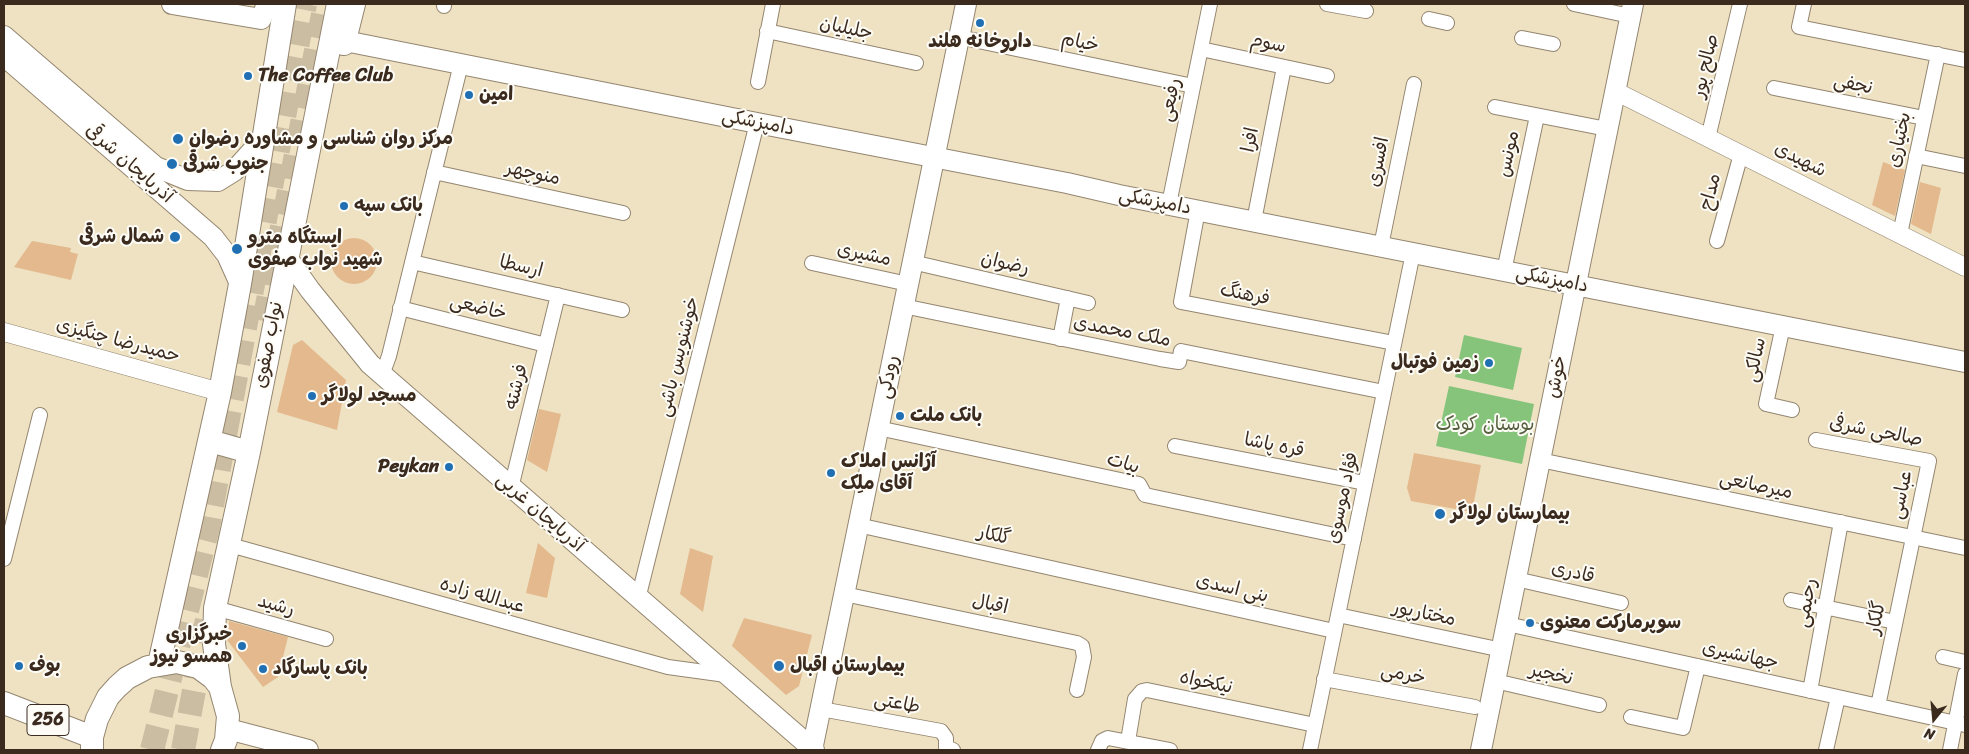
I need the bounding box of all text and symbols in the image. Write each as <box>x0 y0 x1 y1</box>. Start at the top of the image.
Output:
street label: جلیلیان <box>817 12 875 46</box>
marker: داروخانه هلند <box>974 17 986 29</box>
street label: خیام <box>1059 28 1101 58</box>
street label: سوم <box>1248 29 1288 59</box>
place label: داروخانه هلند <box>928 31 1032 53</box>
street label: صالح پور <box>1688 32 1724 100</box>
place label: The Coffee Club <box>258 65 393 87</box>
marker: The Coffee Club <box>242 70 254 82</box>
street label: نجفی <box>1831 70 1875 100</box>
street label: رفیعی <box>1155 76 1187 124</box>
place label: امین <box>479 84 513 106</box>
marker: امین <box>463 89 475 101</box>
street label: دامپزشکی <box>720 105 796 141</box>
street label: بختیاری <box>1883 110 1917 170</box>
street label: آذربایجان شرقی <box>80 119 178 209</box>
street label: افرا <box>1237 125 1265 155</box>
place label: مرکز روان شناسی و مشاوره رضوان <box>189 128 453 150</box>
street label: مونس <box>1493 129 1525 179</box>
marker: مرکز روان شناسی و مشاوره رضوان <box>171 132 185 146</box>
street label: افسری <box>1363 135 1395 189</box>
street label: شهیدی <box>1770 137 1830 183</box>
place label: جنوب شرقی <box>183 153 269 175</box>
marker: جنوب شرقی <box>165 157 179 171</box>
street label: منوچهر <box>504 157 562 191</box>
street label: مداح <box>1695 171 1727 213</box>
street label: دامپزشکی <box>1117 184 1193 220</box>
place label: بانک سپه <box>354 195 423 217</box>
marker: بانک سپه <box>338 200 350 212</box>
place label: شمال شرقی <box>79 226 164 248</box>
place label: ایستگاه مترو شهید نواب صفوی <box>248 227 383 271</box>
marker: شمال شرقی <box>168 230 182 244</box>
street label: مشیری <box>835 238 893 272</box>
marker: ایستگاه مترو شهید نواب صفوی <box>230 242 244 256</box>
street label: رضوان <box>979 247 1031 281</box>
street label: ارسطا <box>497 251 545 283</box>
street label: دامپزشکی <box>1514 262 1590 298</box>
street label: فرهنگ <box>1218 279 1272 311</box>
street label: خاضعی <box>447 290 509 326</box>
street label: خوشنویس باشی <box>653 295 705 419</box>
street label: نواب صفوی <box>249 300 289 390</box>
street label: ملک محمدی <box>1071 311 1173 353</box>
street label: حمیدرضا چنگیزی <box>54 314 182 368</box>
street label: سالکی <box>1740 336 1772 384</box>
place label: زمین فوتبال <box>1391 352 1479 374</box>
street label: رودکی <box>873 353 905 401</box>
street label: خوش <box>1542 354 1572 400</box>
marker: زمین فوتبال <box>1483 357 1495 369</box>
street label: فرشته <box>500 362 534 412</box>
place label: مسجد لولاگر <box>322 385 416 407</box>
marker: مسجد لولاگر <box>306 390 318 402</box>
place label: بانک ملت <box>910 405 982 427</box>
marker: بانک ملت <box>894 410 906 422</box>
street label: صالحی شرفی <box>1827 412 1925 452</box>
park label: بوستان کودک <box>1435 414 1535 436</box>
street label: قره پاشا <box>1242 429 1306 463</box>
street label: بیات <box>1104 448 1142 480</box>
street label: فؤاد موسوی <box>1322 450 1364 546</box>
place label: آژانس املاک آقای ملِک <box>841 451 936 495</box>
place label: Peykan <box>378 456 439 478</box>
marker: Peykan <box>443 461 455 473</box>
marker: آژانس املاک آقای ملِک <box>825 467 837 479</box>
street label: میرصانعی <box>1717 467 1795 505</box>
street label: آذربایجان غربی <box>491 468 589 558</box>
street label: عباسی <box>1886 469 1918 521</box>
place label: بیمارستان لولاگر <box>1451 503 1570 525</box>
marker: بیمارستان لولاگر <box>1433 507 1447 521</box>
street label: گلکار <box>975 521 1013 551</box>
street label: قادری <box>1549 557 1597 589</box>
street label: بنی اسدی <box>1194 570 1270 608</box>
street label: عبدالله زاده <box>437 573 527 619</box>
street label: رحیمی <box>1791 576 1823 630</box>
street label: رشید <box>255 590 297 622</box>
street label: اقبال <box>970 590 1010 620</box>
street label: مختارپور <box>1390 596 1458 632</box>
street label: گلکار <box>1862 599 1892 637</box>
place label: سوپرمارکت معنوی <box>1540 612 1681 634</box>
marker: سوپرمارکت معنوی <box>1524 617 1536 629</box>
place label: خبرگزاری همسو نیوز <box>151 624 232 668</box>
street label: جهانشیری <box>1700 637 1780 675</box>
marker: خبرگزاری همسو نیوز <box>236 640 248 652</box>
place label: بوف <box>29 655 61 677</box>
place label: بیمارستان اقبال <box>790 655 905 677</box>
place label: بانک پاسارگاد <box>273 658 368 680</box>
marker: بیمارستان اقبال <box>772 659 786 673</box>
street label: خرمی <box>1379 659 1427 691</box>
street label: نخجیر <box>1527 659 1575 691</box>
marker: بوف <box>13 660 25 672</box>
marker: بانک پاسارگاد <box>257 663 269 675</box>
street label: نیکخواه <box>1177 666 1235 700</box>
street label: طاعتی <box>872 688 922 720</box>
north arrow <box>1909 694 1959 744</box>
road number: 256 <box>27 704 69 736</box>
text: N <box>1921 720 1938 747</box>

